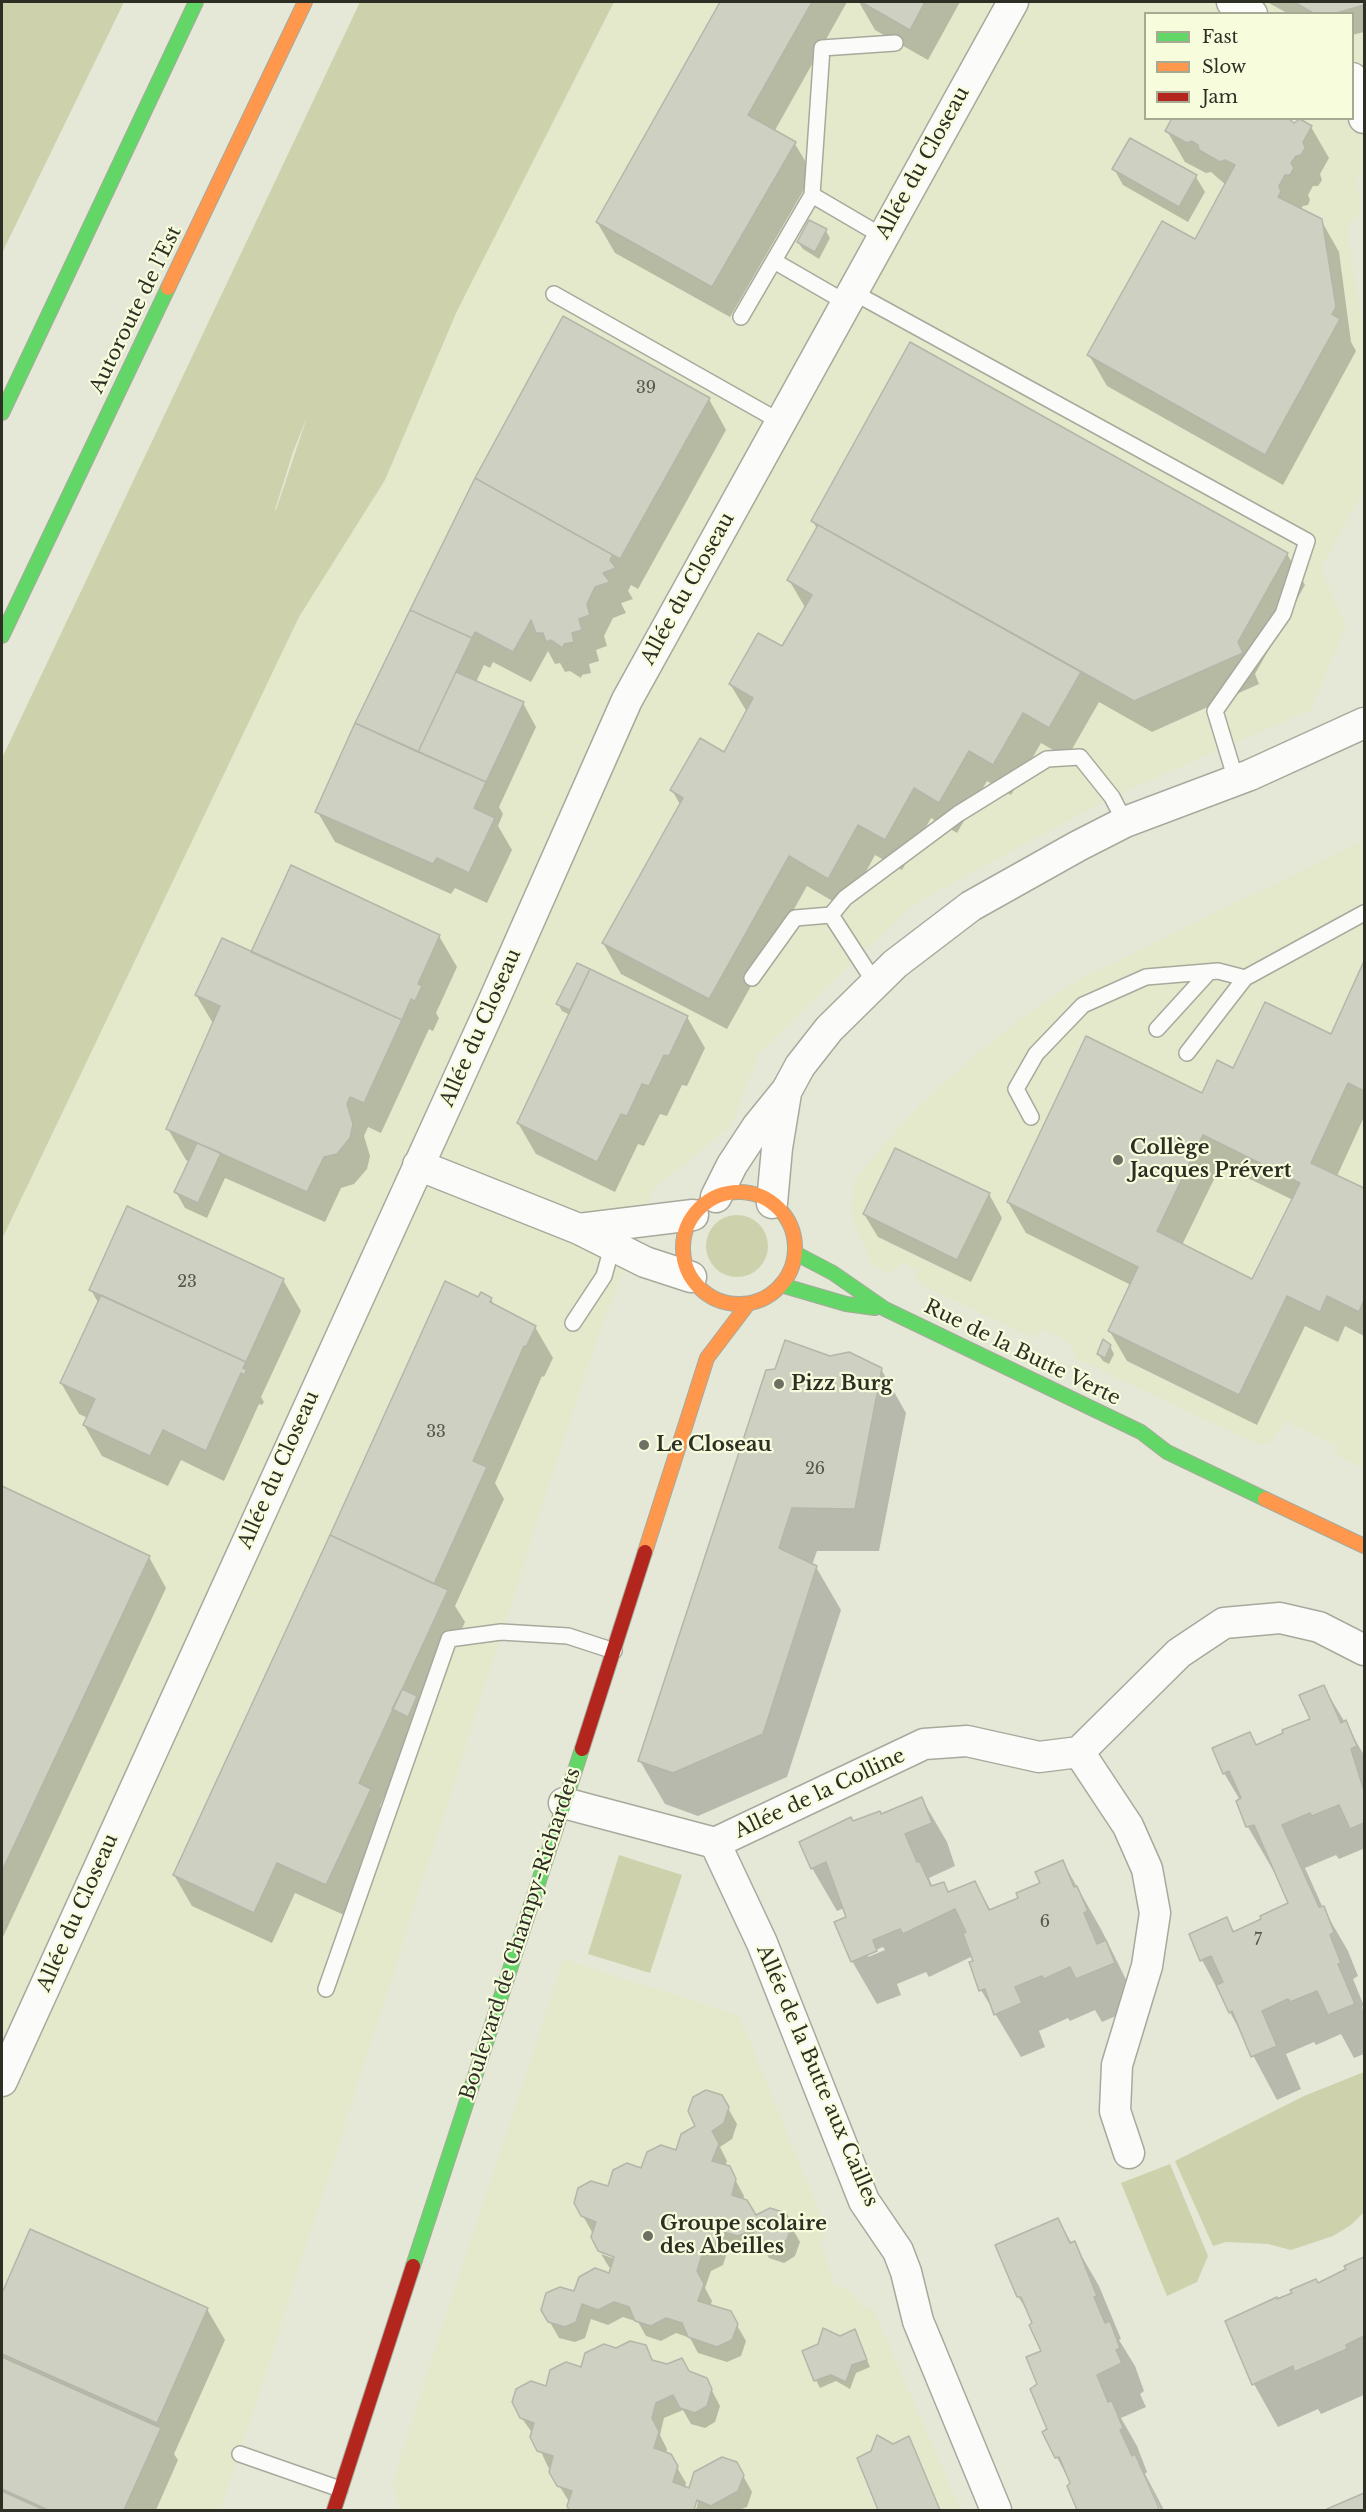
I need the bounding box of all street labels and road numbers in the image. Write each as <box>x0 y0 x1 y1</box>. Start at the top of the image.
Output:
street label: Allée du Closeau <box>871 83 975 243</box>
street label: Autoroute de l’Est <box>85 222 187 398</box>
street label: Allée du Closeau <box>636 509 740 669</box>
street label: Allée du Closeau <box>435 945 527 1111</box>
street label: Rue de la Butte Verte <box>920 1295 1124 1411</box>
street label: Allée du Closeau <box>233 1387 325 1553</box>
street label: Allée de la Colline <box>731 1744 909 1844</box>
street label: Boulevard de Champy-Richardets <box>456 1765 586 2103</box>
street label: Allée du Closeau <box>32 1830 124 1996</box>
street label: Allée de la Butte aux Cailles <box>751 1942 883 2210</box>

